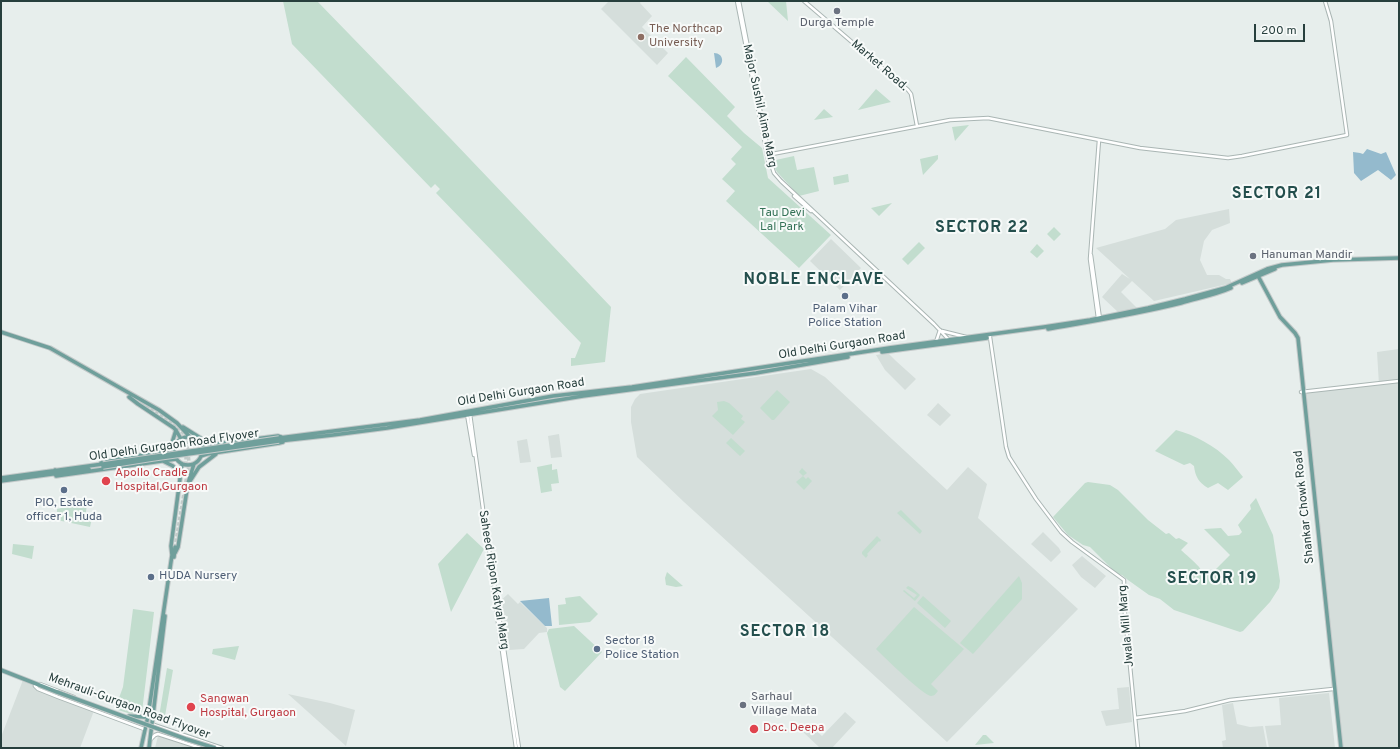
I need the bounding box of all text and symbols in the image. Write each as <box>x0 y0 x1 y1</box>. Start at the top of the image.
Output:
marker: Durga Temple <box>832 6 842 16</box>
scale bar <box>1256 16 1307 42</box>
place label: Durga Temple <box>800 17 874 31</box>
place label: The Northcap University <box>649 23 723 51</box>
text: 200 m <box>1261 23 1297 39</box>
marker: The Northcap University <box>636 32 646 42</box>
street label: Market Road. <box>848 37 910 95</box>
street label: Major Sushil Aima Marg <box>739 43 779 169</box>
district label: SECTOR 21 <box>1232 185 1322 205</box>
park label: Tau Devi Lal Park <box>759 207 805 235</box>
district label: SECTOR 22 <box>935 219 1029 239</box>
place label: Hanuman Mandir <box>1261 249 1353 263</box>
marker: Hanuman Mandir <box>1248 251 1258 261</box>
district label: NOBLE ENCLAVE <box>743 271 885 291</box>
marker: Palam Vihar Police Station <box>840 291 850 301</box>
place label: Palam Vihar Police Station <box>808 303 882 331</box>
street label: Old Delhi Gurgaon Road <box>777 329 907 363</box>
street label: Old Delhi Gurgaon Road <box>456 376 586 410</box>
street label: Old Delhi Gurgaon Road Flyover <box>88 427 260 465</box>
street label: Shankar Chowk Road <box>1292 450 1318 564</box>
place label: Apollo Cradle Hospital,Gurgaon <box>115 467 208 495</box>
marker: Apollo Cradle Hospital,Gurgaon <box>100 475 112 487</box>
marker: PIO, Estate officer 1, Huda <box>59 485 69 495</box>
place label: PIO, Estate officer 1, Huda <box>26 497 102 525</box>
street label: Saheed Ripon Katyal Marg <box>475 509 511 651</box>
place label: HUDA Nursery <box>159 570 237 584</box>
district label: SECTOR 19 <box>1167 570 1257 590</box>
marker: HUDA Nursery <box>146 572 156 582</box>
street label: Jwala Mill Marg <box>1116 584 1138 668</box>
district label: SECTOR 18 <box>740 623 830 643</box>
place label: Sector 18 Police Station <box>605 635 679 663</box>
marker: Sector 18 Police Station <box>592 644 602 654</box>
street label: Mehrauli-Gurgaon Road Flyover <box>46 671 212 743</box>
place label: Sarhaul Village Mata <box>751 691 817 719</box>
place label: Sangwan Hospital, Gurgaon <box>200 693 296 721</box>
marker: Sarhaul Village Mata <box>738 700 748 710</box>
marker: Sangwan Hospital, Gurgaon <box>185 701 197 713</box>
place label: Doc. Deepa <box>763 722 824 736</box>
marker: Doc. Deepa <box>748 723 760 735</box>

